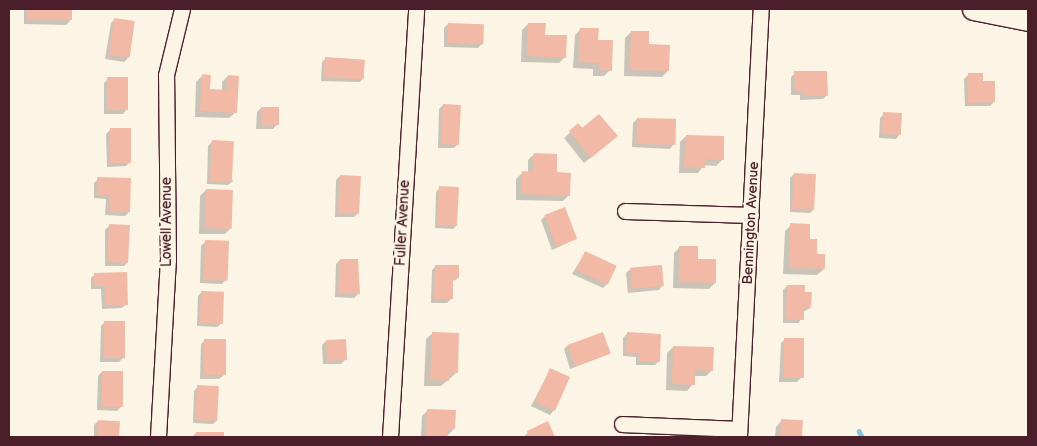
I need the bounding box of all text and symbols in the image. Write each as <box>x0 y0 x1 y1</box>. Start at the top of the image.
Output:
street label: Bennington Avenue <box>739 161 763 285</box>
street label: Lowell Avenue <box>159 177 175 267</box>
street label: Fuller Avenue <box>392 179 414 267</box>

